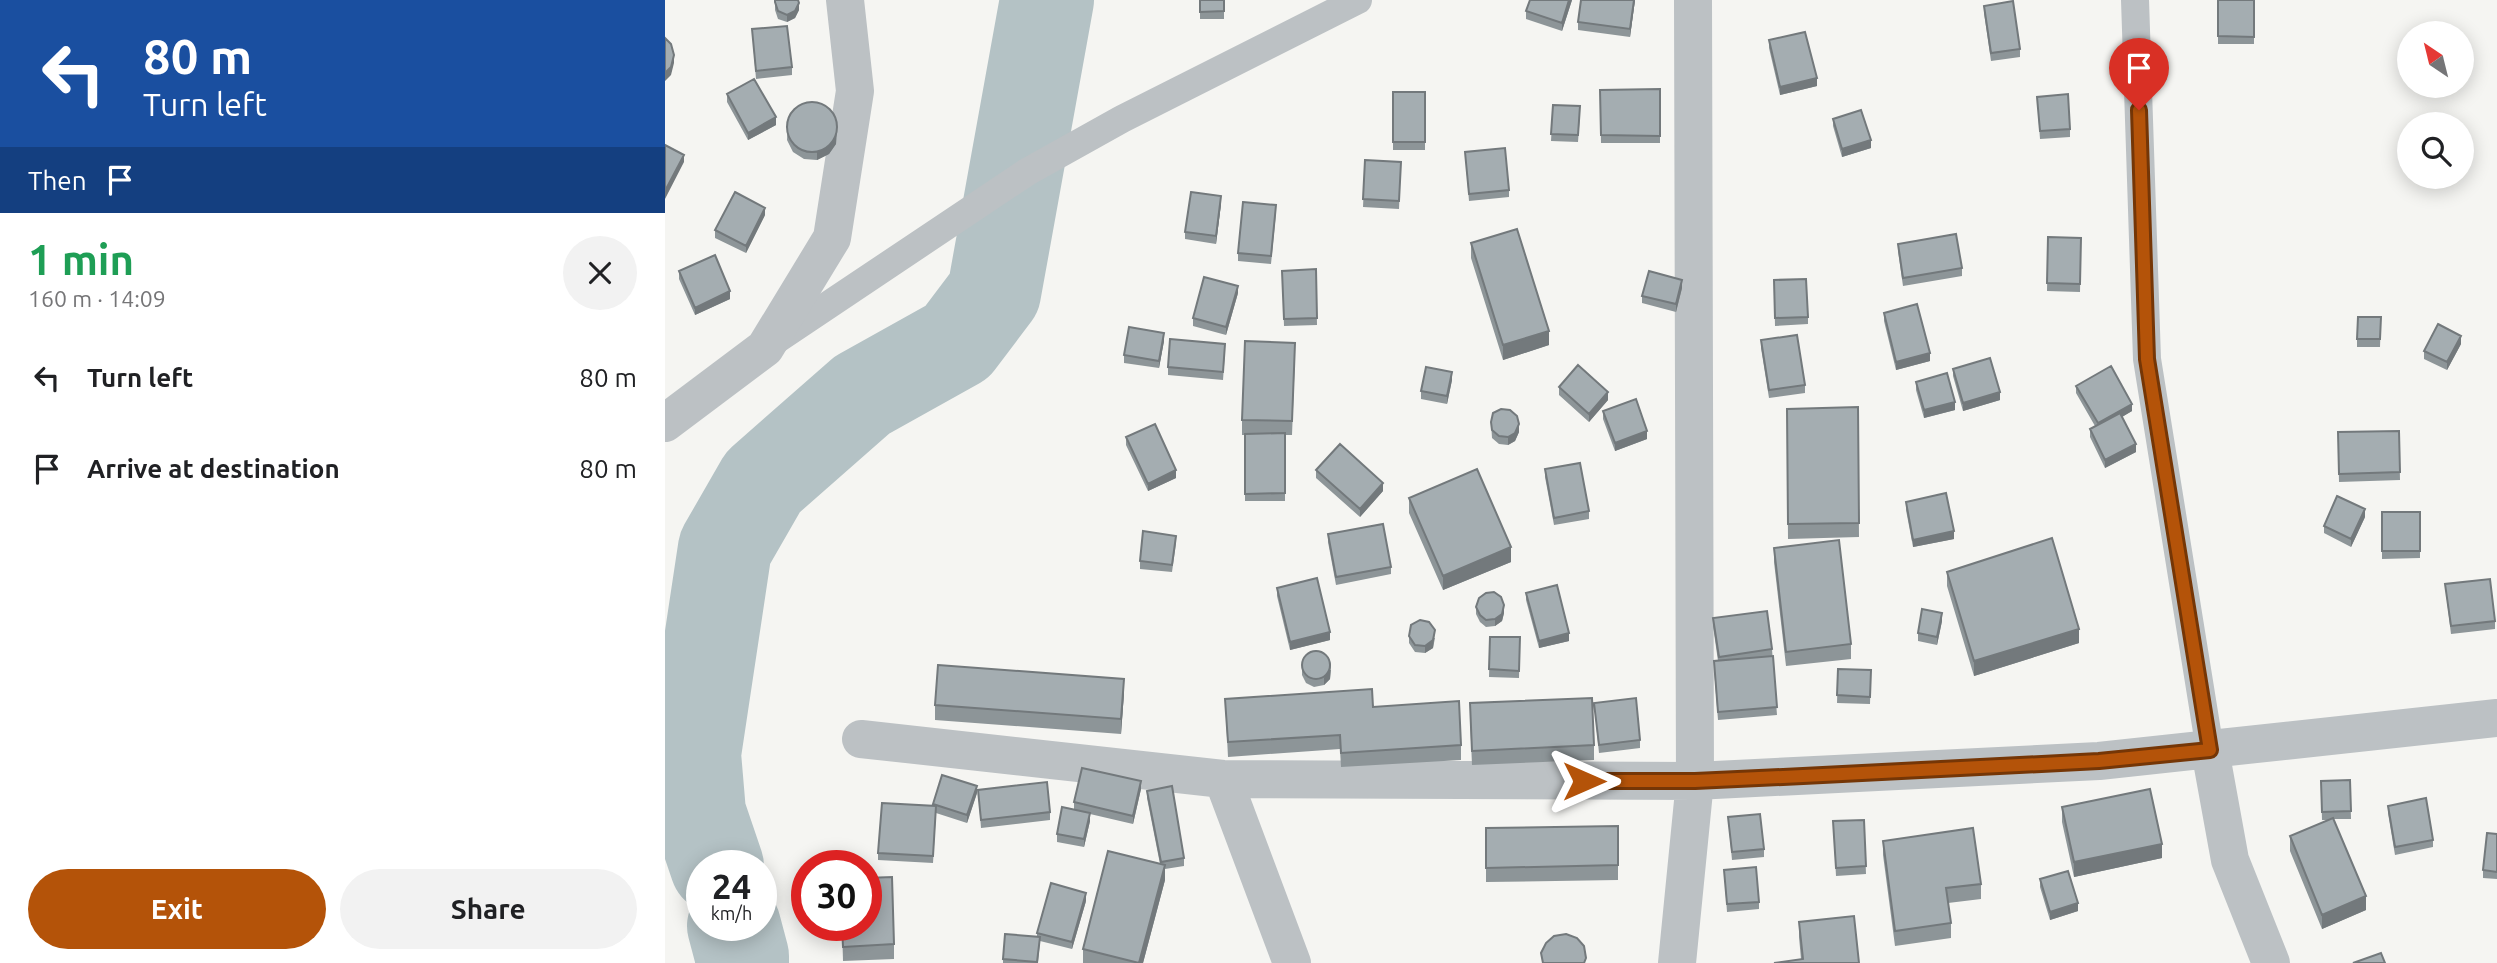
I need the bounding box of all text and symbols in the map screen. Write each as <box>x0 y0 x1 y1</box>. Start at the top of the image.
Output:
north arrow <box>2397 21 2475 98</box>
map controls <box>2397 21 2474 189</box>
icon: left <box>28 28 119 119</box>
text: 80 m <box>143 28 252 83</box>
pin <box>2109 38 2169 110</box>
icon: arrive <box>2120 49 2158 87</box>
text: Turn left <box>143 86 267 122</box>
button: search <box>2397 112 2474 189</box>
icon: arrive <box>101 161 139 199</box>
text: Then <box>28 166 87 195</box>
text: 1 min <box>28 236 134 283</box>
button: close <box>563 236 637 310</box>
text: 160 m · 14:09 <box>28 286 166 311</box>
icon: left <box>28 359 66 397</box>
text: Turn left <box>87 363 193 392</box>
text: 80 m <box>579 363 637 392</box>
icon: arrive <box>28 450 66 488</box>
text: Arrive at destination <box>87 454 340 483</box>
text: 80 m <box>579 454 637 483</box>
position arrow <box>1547 744 1621 818</box>
speed limit sign: 30 <box>791 850 882 941</box>
text: 24 <box>712 866 751 906</box>
button: Exit <box>28 869 326 949</box>
button: Share <box>340 869 637 949</box>
text: km/h <box>711 903 752 923</box>

